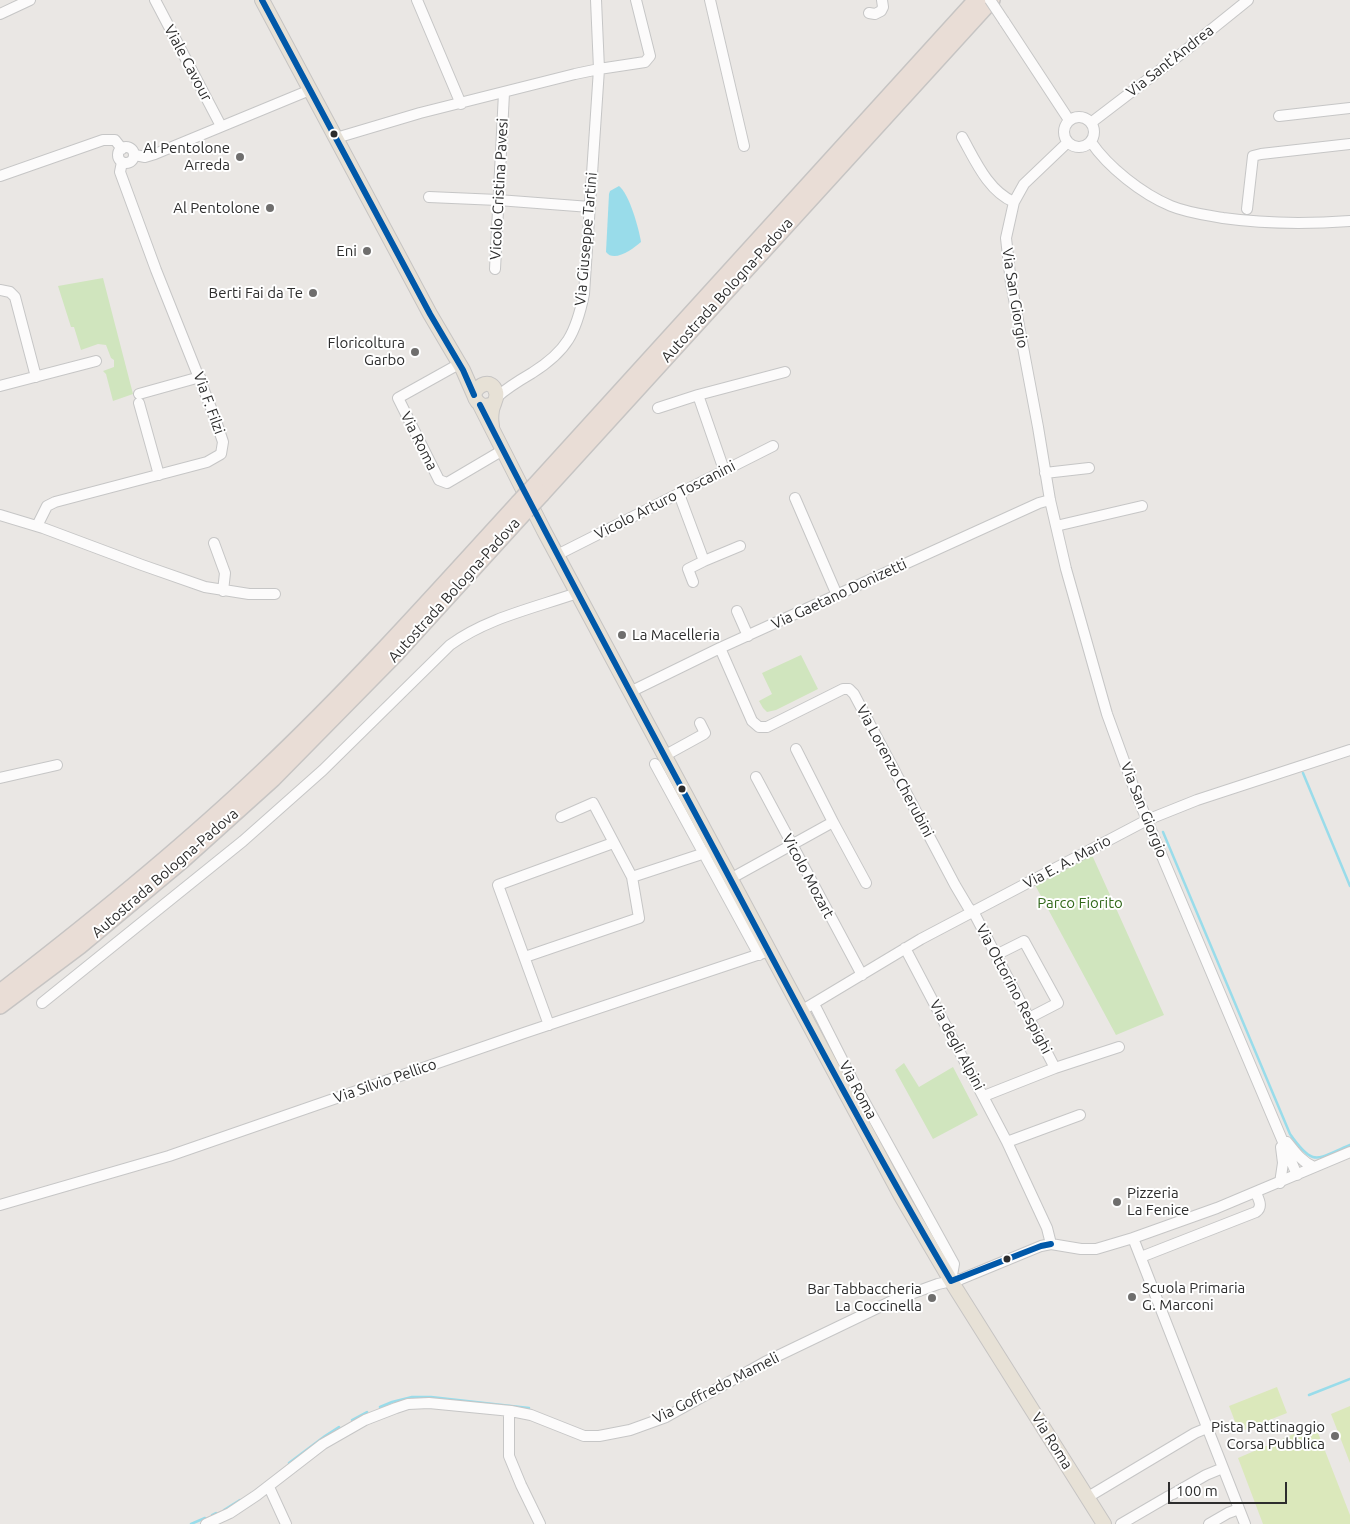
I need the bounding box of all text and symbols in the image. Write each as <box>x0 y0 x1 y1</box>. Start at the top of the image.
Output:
street label: Via Sant'Andrea <box>1123 21 1217 101</box>
street label: Viale Cavour <box>160 22 216 104</box>
street label: Vicolo Cristina Pavesi <box>486 118 512 260</box>
unlabelled marker <box>329 129 339 139</box>
place label: Al Pentolone Arreda <box>143 139 230 174</box>
marker: Al Pentolone Arreda <box>234 151 246 163</box>
street label: Via Giuseppe Tartini <box>571 172 601 306</box>
place label: Al Pentolone <box>173 199 260 217</box>
marker: Al Pentolone <box>264 202 276 214</box>
street label: Autostrada Bologna-Padova <box>657 214 797 366</box>
place label: Eni <box>336 242 357 260</box>
marker: Eni <box>361 245 373 257</box>
street label: Via San Giorgio <box>998 246 1032 350</box>
place label: Berti Fai da Te <box>209 284 303 302</box>
marker: Berti Fai da Te <box>307 287 319 299</box>
place label: Floricoltura Garbo <box>328 334 405 369</box>
marker: Floricoltura Garbo <box>409 346 421 358</box>
street label: Via F. Filzi <box>189 369 229 437</box>
street label: Via Roma <box>397 409 441 473</box>
street label: Vicolo Arturo Toscanini <box>592 457 738 543</box>
street label: Autostrada Bologna-Padova <box>384 514 524 666</box>
street label: Via Gaetano Donizetti <box>769 555 909 633</box>
place label: La Macelleria <box>632 626 720 644</box>
marker: La Macelleria <box>616 629 628 641</box>
street label: Via Lorenzo Cherubini <box>852 702 938 840</box>
street label: Via San Giorgio <box>1117 760 1171 860</box>
unlabelled marker <box>677 784 687 794</box>
street label: Autostrada Bologna-Padova <box>88 805 242 941</box>
street label: Vicolo Mozart <box>778 831 838 921</box>
street label: Via E. A. Mario <box>1020 831 1114 893</box>
park label: Parco Fiorito <box>1037 894 1123 912</box>
street label: Via Ottorino Respighi <box>972 921 1056 1057</box>
street label: Via degli Alpini <box>926 997 988 1093</box>
street label: Via Silvio Pellico <box>331 1055 439 1107</box>
street label: Via Roma <box>835 1058 881 1122</box>
place label: Pizzeria La Fenice <box>1127 1184 1189 1219</box>
marker: Pizzeria La Fenice <box>1111 1196 1123 1208</box>
unlabelled marker <box>1002 1254 1012 1264</box>
place label: Scuola Primaria G. Marconi <box>1142 1279 1245 1314</box>
place label: Bar Tabbaccheria La Coccinella <box>807 1280 922 1315</box>
marker: Scuola Primaria G. Marconi <box>1126 1291 1138 1303</box>
marker: Bar Tabbaccheria La Coccinella <box>926 1292 938 1304</box>
street label: Via Goffredo Mameli <box>650 1348 782 1428</box>
street label: Via Roma <box>1028 1409 1076 1473</box>
place label: Pista Pattinaggio Corsa Pubblica <box>1211 1418 1325 1453</box>
marker: Pista Pattinaggio Corsa Pubblica <box>1329 1430 1341 1442</box>
scale bar <box>1170 1472 1289 1504</box>
text: 100 m <box>1176 1482 1218 1499</box>

